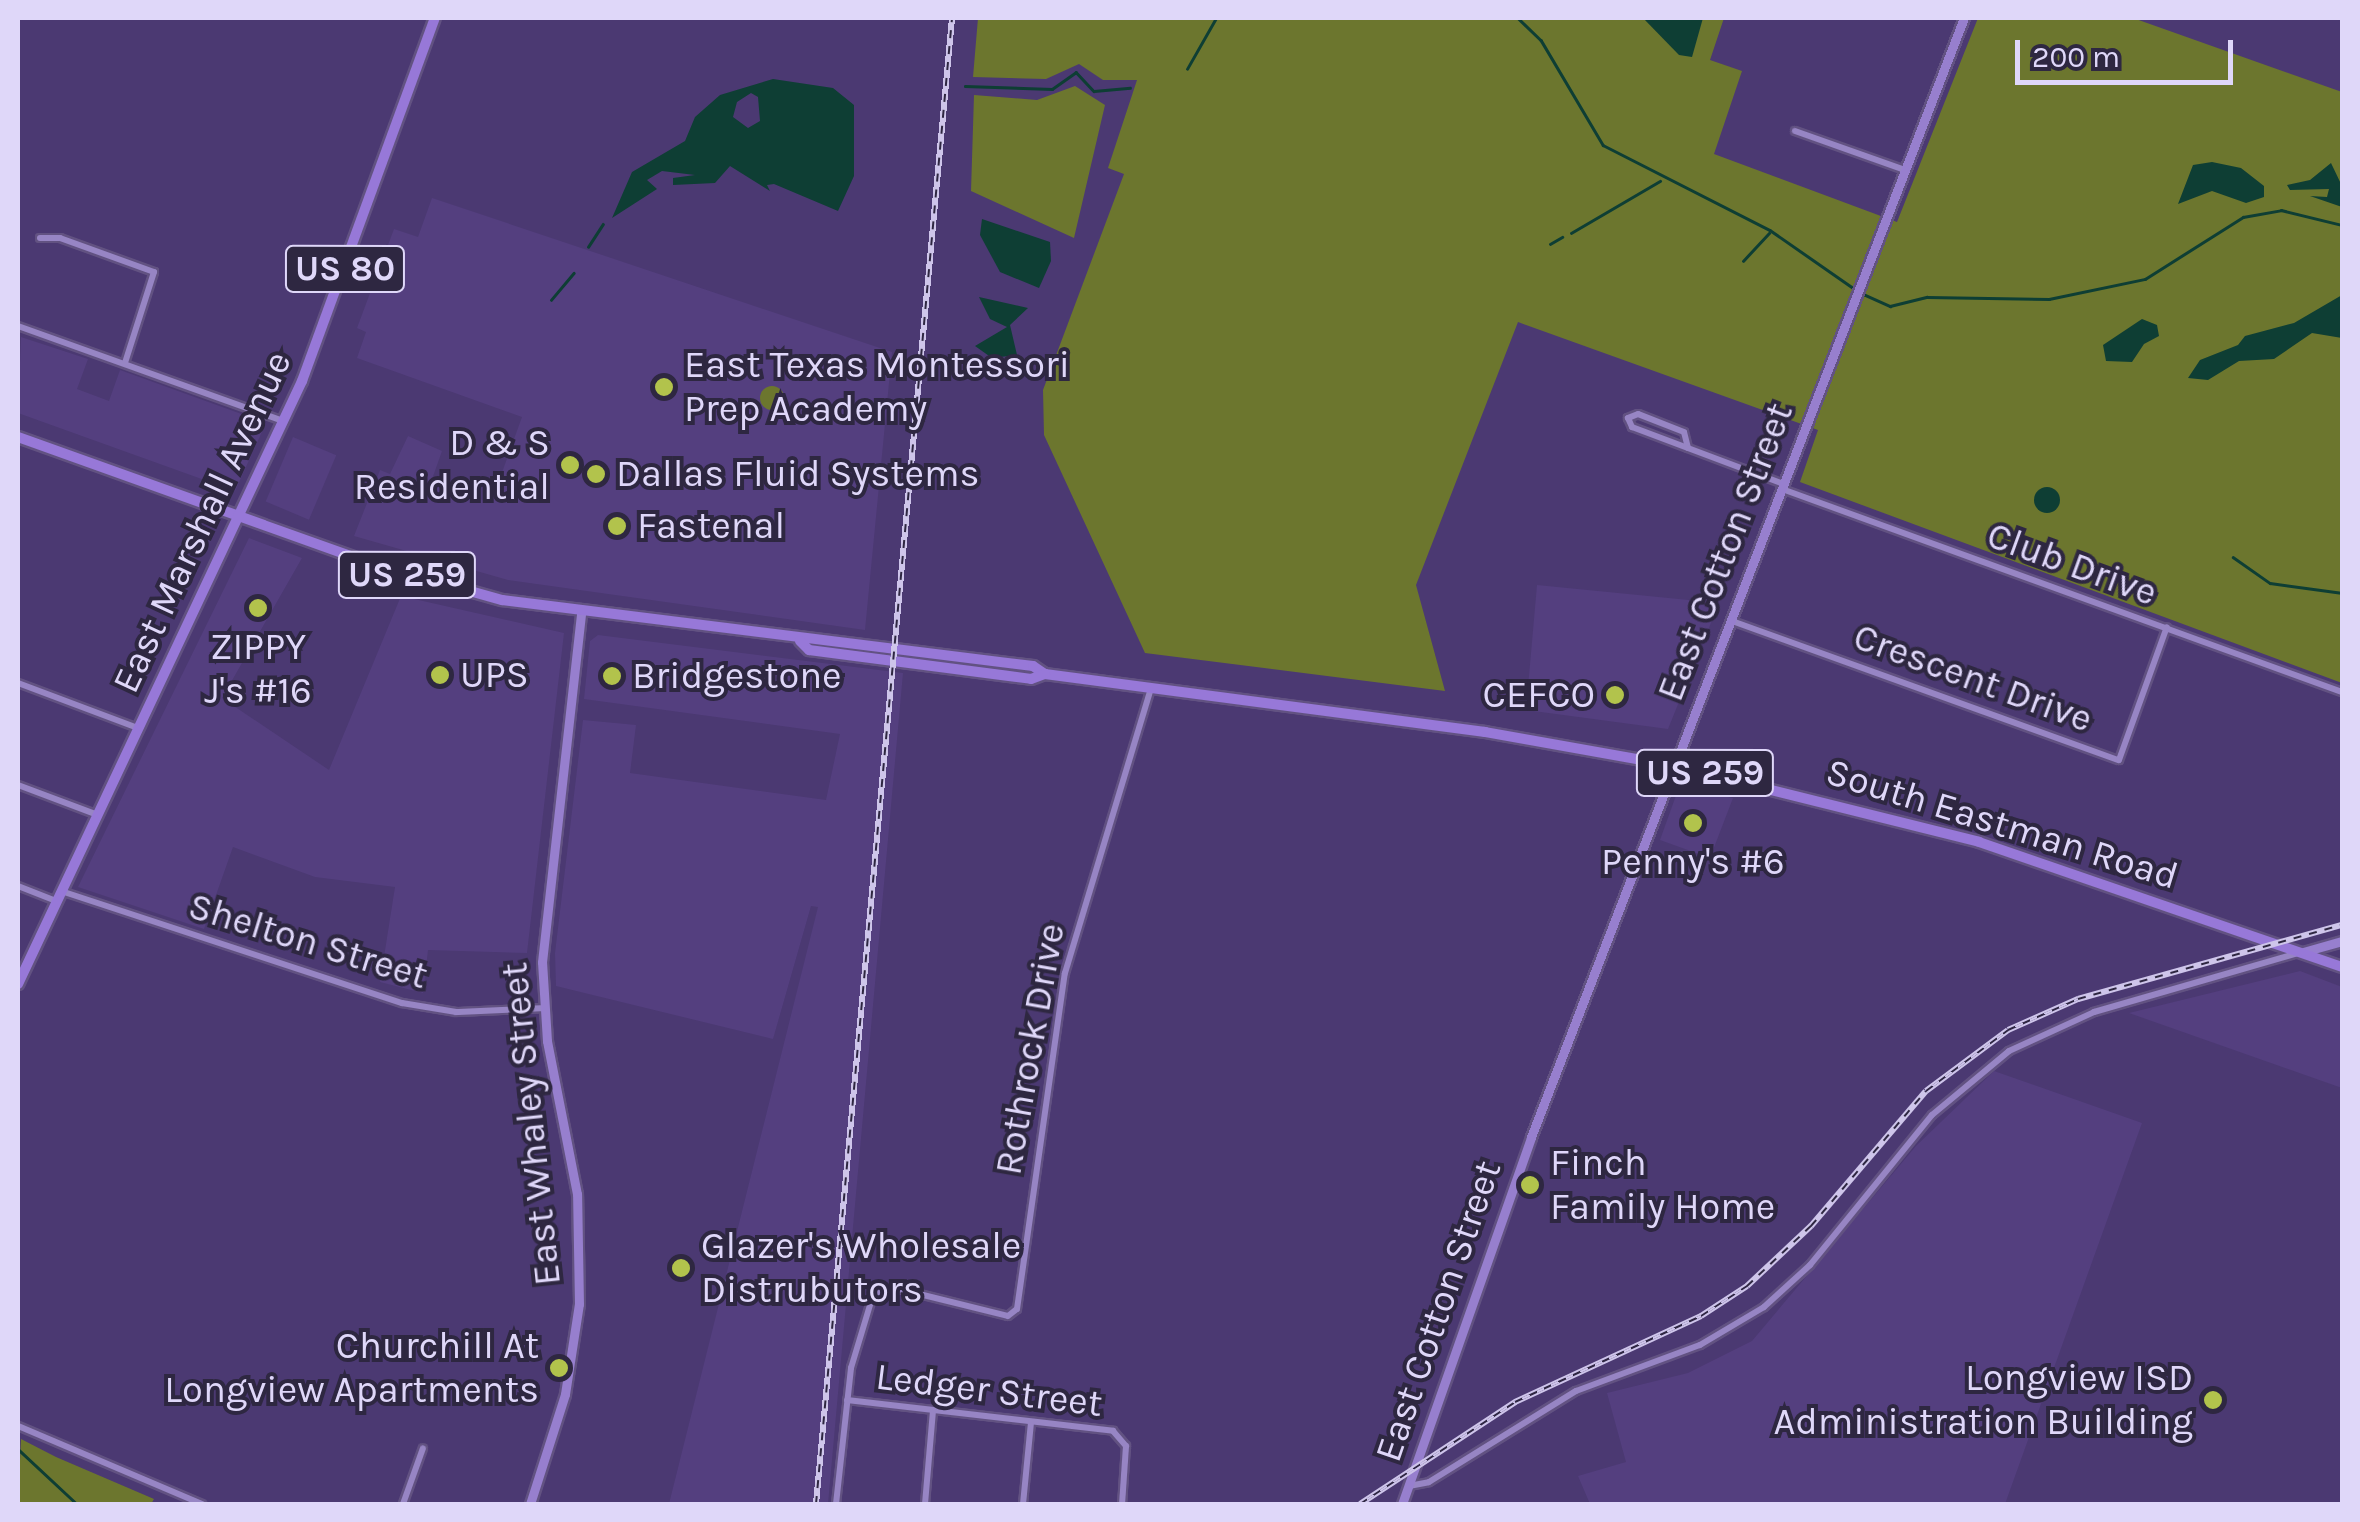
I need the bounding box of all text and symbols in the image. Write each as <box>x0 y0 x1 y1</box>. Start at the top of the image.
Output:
scale bar <box>2020 20 2238 82</box>
text: 200 m <box>2032 39 2120 75</box>
road number: US 80 <box>282 239 408 299</box>
place label: East Texas Montessori Prep Academy <box>684 342 1070 432</box>
street label: East Marshall Avenue <box>103 344 301 700</box>
marker: East Texas Montessori Prep Academy <box>653 376 675 398</box>
street label: East Cotton Street <box>1647 397 1803 707</box>
place label: D & S Residential <box>354 420 550 509</box>
place label: Dallas Fluid Systems <box>616 451 980 497</box>
marker: D & S Residential <box>559 454 581 476</box>
marker: Dallas Fluid Systems <box>585 463 607 485</box>
place label: Fastenal <box>637 503 785 549</box>
street label: Club Drive <box>1981 512 2163 616</box>
marker: Fastenal <box>606 515 628 537</box>
road number: US 259 <box>337 545 477 605</box>
marker: ZIPPY J's #16 <box>247 597 269 619</box>
street label: Crescent Drive <box>1847 614 2099 742</box>
place label: ZIPPY J's #16 <box>204 624 312 714</box>
place label: UPS <box>460 652 529 698</box>
place label: Bridgestone <box>632 653 842 699</box>
marker: UPS <box>429 664 451 686</box>
marker: Bridgestone <box>601 665 623 687</box>
place label: CEFCO <box>1483 672 1595 718</box>
marker: CEFCO <box>1604 684 1626 706</box>
road number: US 259 <box>1635 743 1775 803</box>
street label: South Eastman Road <box>1821 749 2183 899</box>
marker: Penny's #6 <box>1682 812 1704 834</box>
place label: Penny's #6 <box>1601 839 1785 885</box>
street label: Shelton Street <box>183 883 433 999</box>
street label: Rothrock Drive <box>985 920 1075 1178</box>
street label: East Whaley Street <box>491 960 571 1288</box>
place label: Finch Family Home <box>1550 1140 1775 1230</box>
street label: East Cotton Street <box>1365 1155 1511 1467</box>
marker: Finch Family Home <box>1519 1174 1541 1196</box>
place label: Glazer's Wholesale Distrubutors <box>701 1223 1021 1312</box>
marker: Glazer's Wholesale Distrubutors <box>670 1257 692 1279</box>
place label: Churchill At Longview Apartments <box>164 1323 539 1412</box>
street label: Ledger Street <box>873 1353 1105 1427</box>
place label: Longview ISD Administration Building <box>1773 1355 2193 1445</box>
marker: Churchill At Longview Apartments <box>548 1357 570 1379</box>
marker: Longview ISD Administration Building <box>2202 1389 2224 1411</box>

